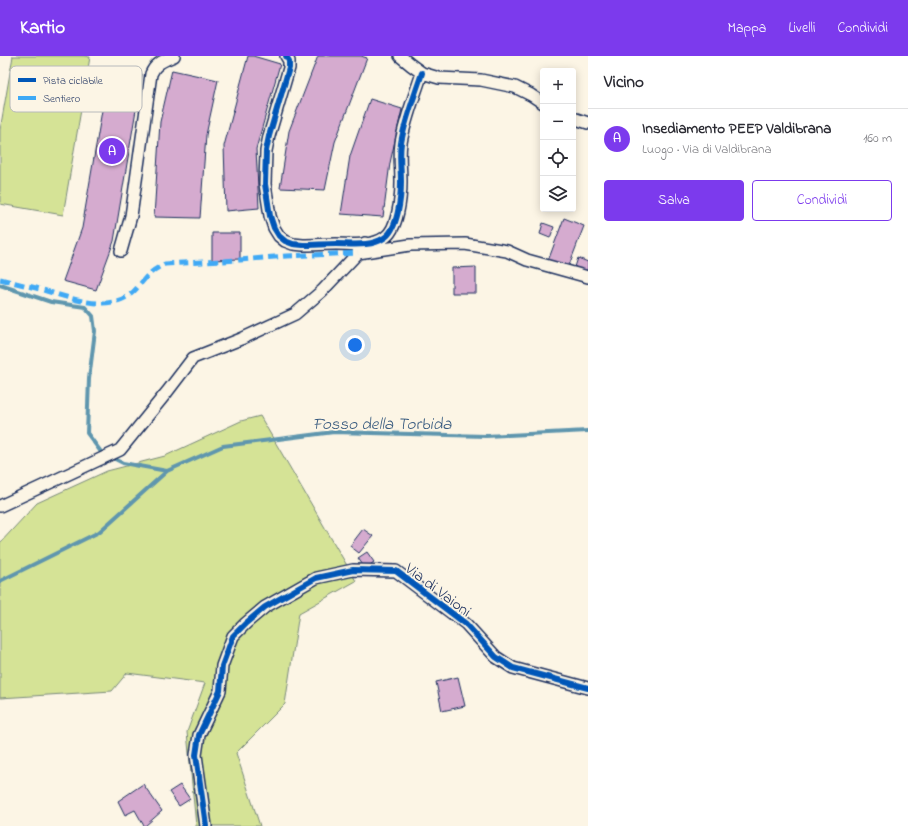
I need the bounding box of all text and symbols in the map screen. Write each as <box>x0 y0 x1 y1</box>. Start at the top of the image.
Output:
text: Kartio <box>20 15 65 42</box>
text: Mappa <box>728 18 766 39</box>
text: Livelli <box>788 18 815 39</box>
text: Condividi <box>837 18 888 39</box>
legend <box>10 66 142 112</box>
map controls <box>540 68 576 212</box>
button: + <box>540 68 576 104</box>
text: Vicino <box>604 70 644 95</box>
text: Pista ciclabile <box>43 73 103 89</box>
text: Sentiero <box>43 91 80 107</box>
button: − <box>540 104 576 140</box>
text: Insediamento PEEP Valdibrana <box>642 118 831 140</box>
text: A <box>613 129 621 148</box>
text: 160 m <box>863 129 892 148</box>
pin: A <box>99 136 125 166</box>
button: locate <box>540 140 576 176</box>
text: Luogo · Via di Valdibrana <box>642 140 771 159</box>
button: layers <box>540 176 576 212</box>
button: Salva <box>604 180 744 221</box>
button: Condividi <box>752 180 892 221</box>
your location <box>345 335 365 355</box>
water label: Fosso della Torbida <box>313 412 452 437</box>
street label: Via di Vaioni <box>399 557 476 624</box>

